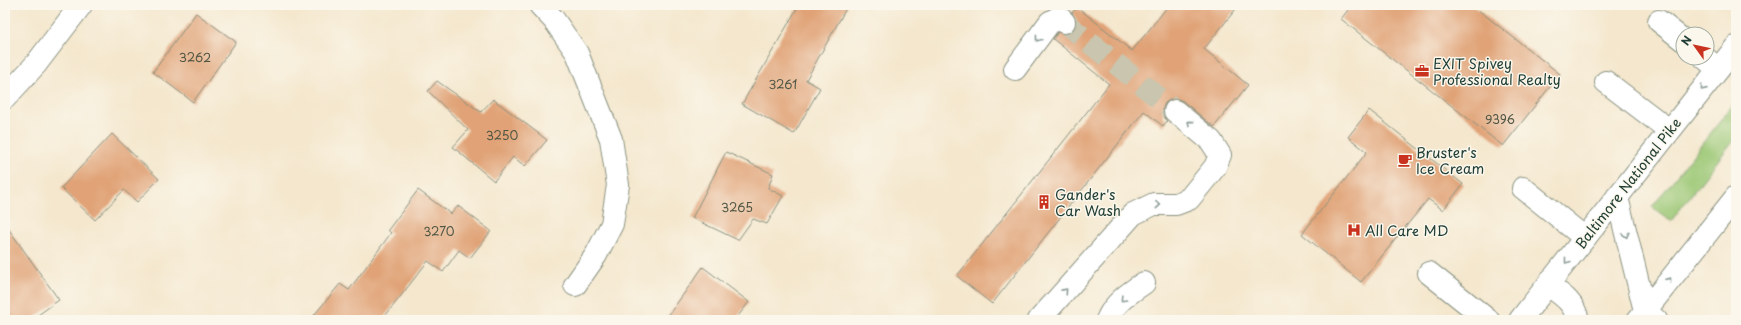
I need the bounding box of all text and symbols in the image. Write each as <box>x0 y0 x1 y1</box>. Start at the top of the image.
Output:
north arrow <box>1675 26 1715 66</box>
text: N <box>1677 32 1696 49</box>
one-way arrow <box>1036 34 1043 41</box>
house number: 3262 <box>179 48 211 66</box>
place label: EXIT Spivey Professional Realty <box>1433 53 1561 90</box>
office icon: EXIT Spivey Professional Realty <box>1414 63 1430 79</box>
house number: 3261 <box>769 75 797 93</box>
one-way arrow <box>1701 84 1708 91</box>
house number: 9396 <box>1485 110 1515 128</box>
street label: Baltimore National Pike <box>1570 113 1686 253</box>
one-way arrow <box>1187 121 1194 128</box>
house number: 3250 <box>486 126 519 144</box>
place label: Bruster's Ice Cream <box>1416 142 1484 179</box>
cafe icon: Bruster's Ice Cream <box>1397 152 1413 168</box>
place label: Gander's Car Wash <box>1055 184 1121 221</box>
building icon: Gander's Car Wash <box>1036 194 1052 210</box>
house number: 3265 <box>721 198 753 216</box>
one-way arrow <box>1155 200 1162 209</box>
place label: All Care MD <box>1365 220 1448 241</box>
house number: 3270 <box>423 222 455 240</box>
hospital icon: All Care MD <box>1346 222 1362 238</box>
one-way arrow <box>1622 232 1630 238</box>
one-way arrow <box>1565 256 1572 263</box>
one-way arrow <box>1665 278 1672 285</box>
one-way arrow <box>1061 288 1068 296</box>
one-way arrow <box>1120 294 1127 302</box>

